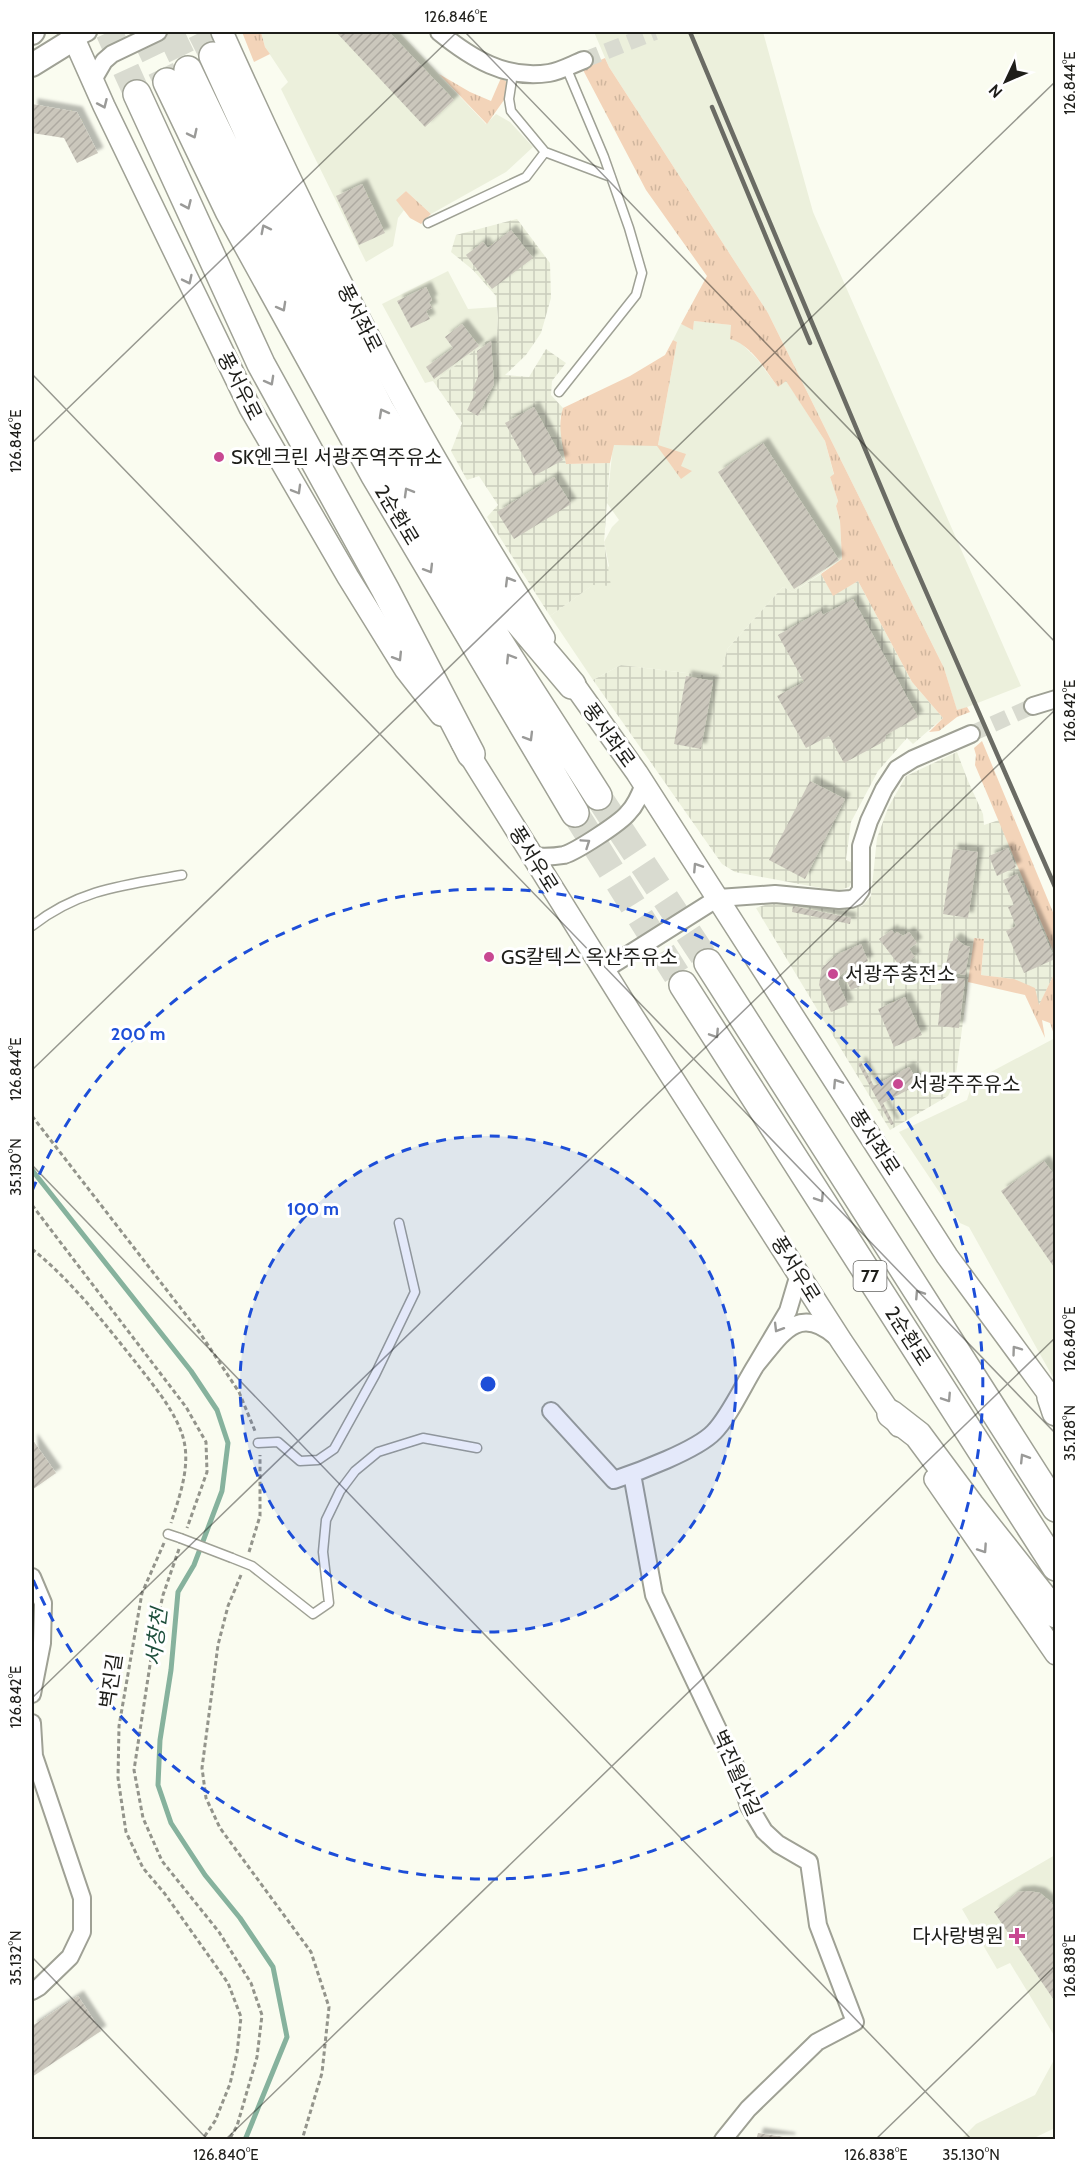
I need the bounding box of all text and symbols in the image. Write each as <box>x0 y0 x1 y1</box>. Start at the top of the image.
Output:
text: 126.846°E <box>424 8 488 26</box>
north arrow <box>976 51 1036 111</box>
text: 126.844°E <box>1061 51 1079 115</box>
text: N <box>985 80 1006 102</box>
one-way arrow <box>96 98 108 109</box>
one-way arrow <box>185 128 197 139</box>
one-way arrow <box>180 198 192 209</box>
one-way arrow <box>261 224 272 235</box>
one-way arrow <box>181 273 192 284</box>
street label: 풍서좌로 <box>333 280 387 356</box>
one-way arrow <box>275 301 286 312</box>
street label: 풍서우로 <box>213 348 267 424</box>
one-way arrow <box>263 375 274 385</box>
text: 126.846°E <box>7 409 25 473</box>
one-way arrow <box>379 409 390 419</box>
place label: SK엔크린 서광주역주유소 <box>231 445 443 469</box>
marker: SK엔크린 서광주역주유소 <box>212 450 226 464</box>
street label: 2순환로 <box>370 481 424 549</box>
one-way arrow <box>290 484 301 494</box>
one-way arrow <box>403 488 415 499</box>
one-way arrow <box>422 563 434 573</box>
one-way arrow <box>505 577 517 587</box>
one-way arrow <box>390 651 402 661</box>
one-way arrow <box>506 654 517 665</box>
text: 126.842°E <box>1061 680 1079 742</box>
street label: 풍서좌로 <box>578 698 640 772</box>
one-way arrow <box>522 731 533 741</box>
street label: 풍서우로 <box>504 821 564 897</box>
one-way arrow <box>579 839 590 850</box>
one-way arrow <box>693 863 704 874</box>
place label: GS칼텍스 옥산주유소 <box>501 945 678 969</box>
marker: GS칼텍스 옥산주유소 <box>482 950 496 964</box>
place label: 서광주충전소 <box>845 962 955 986</box>
marker: 서광주충전소 <box>826 967 840 981</box>
text: 200 m <box>111 1023 165 1045</box>
one-way arrow <box>708 1027 719 1038</box>
text: 126.844°E <box>7 1037 25 1101</box>
place label: 서광주주유소 <box>910 1072 1020 1096</box>
marker: 서광주주유소 <box>891 1077 905 1091</box>
one-way arrow <box>834 1079 845 1090</box>
street label: 풍서좌로 <box>845 1105 905 1179</box>
text: 35.130°N <box>7 1138 25 1196</box>
one-way arrow <box>813 1191 824 1202</box>
text: 100 m <box>287 1198 339 1220</box>
street label: 풍서우로 <box>766 1231 826 1307</box>
road number: 77 <box>854 1261 886 1291</box>
one-way arrow <box>915 1290 926 1301</box>
street label: 2순환로 <box>880 1302 936 1370</box>
text: 126.840°E <box>1061 1306 1079 1372</box>
one-way arrow <box>774 1322 785 1332</box>
one-way arrow <box>1012 1345 1023 1356</box>
centre of rings <box>478 1374 498 1394</box>
one-way arrow <box>940 1392 952 1402</box>
text: 35.128°N <box>1061 1405 1079 1461</box>
one-way arrow <box>1020 1454 1032 1464</box>
one-way arrow <box>976 1542 987 1553</box>
water label: 서창천 <box>140 1604 172 1667</box>
street label: 벽진길 <box>95 1652 127 1710</box>
text: 126.842°E <box>7 1666 25 1728</box>
street label: 벽진월산길 <box>707 1726 767 1820</box>
place label: 다사랑병원 <box>912 1924 1004 1948</box>
marker: 다사랑병원 <box>1008 1927 1026 1945</box>
text: 35.132°N <box>7 1931 25 1985</box>
text: 126.838°E <box>1061 1934 1079 1998</box>
text: 126.840°E <box>193 2146 259 2164</box>
text: 126.838°E <box>844 2146 908 2164</box>
text: 35.130°N <box>942 2146 1000 2164</box>

